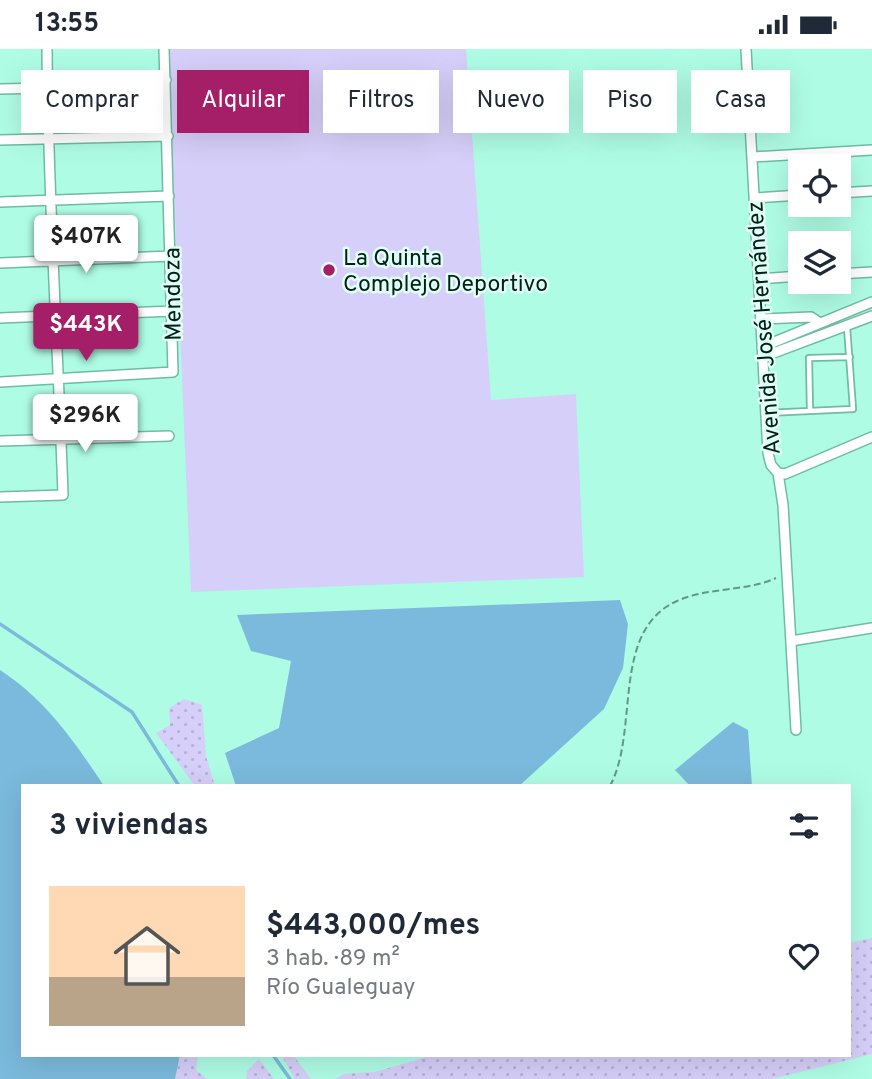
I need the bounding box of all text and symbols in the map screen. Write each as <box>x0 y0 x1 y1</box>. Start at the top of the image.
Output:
text: 13:55 <box>35 8 99 41</box>
chip: Comprar <box>21 70 163 133</box>
chip: Alquilar <box>177 70 309 133</box>
chip: Filtros <box>323 70 439 133</box>
chip: Nuevo <box>453 70 569 133</box>
chip: Piso <box>583 70 677 133</box>
chip: Casa <box>691 70 790 133</box>
map controls <box>788 154 851 294</box>
button: locate <box>788 154 851 217</box>
street label: Avenida José Hernández <box>742 200 789 456</box>
pin: $407K <box>37 215 135 275</box>
text: $407K <box>50 223 122 252</box>
button: layers <box>788 231 851 294</box>
place label: La Quinta Complejo Deportivo <box>343 245 548 300</box>
street label: Mendoza <box>159 247 190 341</box>
marker: La Quinta Complejo Deportivo <box>321 262 337 278</box>
pin: $443K <box>37 303 135 363</box>
text: $443K <box>49 311 123 340</box>
pin: $296K <box>36 395 134 454</box>
text: $296K <box>49 402 121 431</box>
icon: filters <box>785 807 823 845</box>
text: 3 viviendas <box>49 808 208 845</box>
text: $443,000/mes <box>266 908 480 945</box>
icon: home <box>105 914 189 998</box>
icon: heart <box>785 937 823 975</box>
text: 3 hab. · 89 m² <box>266 945 400 974</box>
text: Río Gualeguay <box>266 974 416 1003</box>

